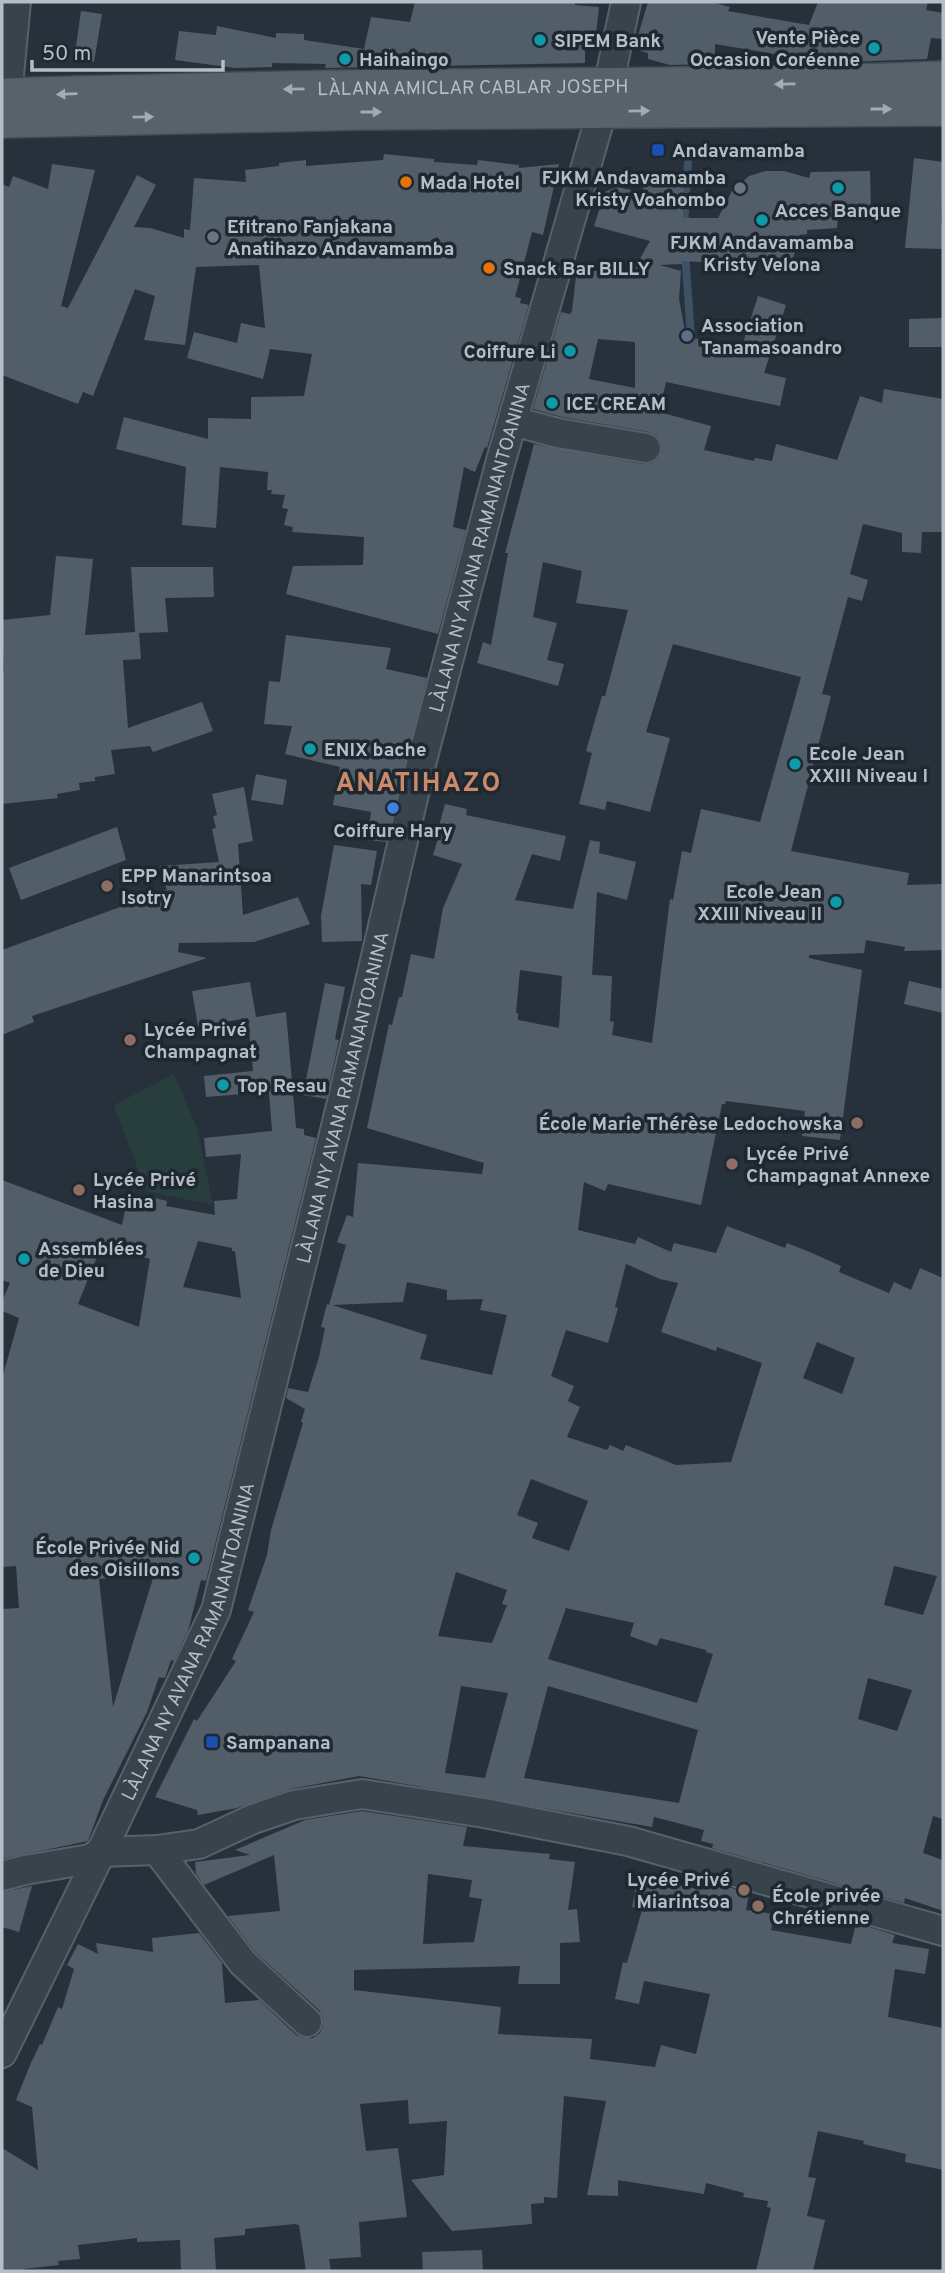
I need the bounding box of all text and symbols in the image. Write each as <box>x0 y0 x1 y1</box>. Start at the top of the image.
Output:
place label: Vente Pièce Occasion Coréenne <box>690 27 860 73</box>
scale bar <box>32 28 222 72</box>
place label: SIPEM Bank <box>554 30 662 54</box>
marker: SIPEM Bank <box>532 32 548 48</box>
marker: Vente Pièce Occasion Coréenne <box>866 40 882 56</box>
text: 50 m <box>42 41 91 68</box>
place label: Haihaingo <box>359 49 449 73</box>
marker: Haihaingo <box>337 51 353 67</box>
street label: LÀLANA AMICLAR CABLAR JOSEPH <box>317 75 629 102</box>
one-way arrow <box>774 79 796 90</box>
one-way arrow <box>283 83 305 95</box>
one-way arrow <box>56 88 78 100</box>
one-way arrow <box>870 103 892 115</box>
one-way arrow <box>629 105 651 117</box>
one-way arrow <box>360 106 382 118</box>
one-way arrow <box>133 111 155 123</box>
place label: Andavamamba <box>672 140 805 164</box>
marker: Andavamamba <box>650 142 666 158</box>
place label: FJKM Andavamamba Kristy Voahombo <box>542 167 726 213</box>
place label: Mada Hotel <box>420 172 520 196</box>
marker: Mada Hotel <box>398 174 414 190</box>
marker: FJKM Andavamamba Kristy Voahombo <box>732 180 748 196</box>
marker: Acces Banque <box>830 180 846 196</box>
place label: Acces Banque <box>775 200 901 224</box>
marker: FJKM Andavamamba Kristy Velona <box>754 212 770 228</box>
place label: Efitrano Fanjakana Anatihazo Andavamamba <box>227 216 454 262</box>
marker: Efitrano Fanjakana Anatihazo Andavamamba <box>205 229 221 245</box>
place label: FJKM Andavamamba Kristy Velona <box>670 232 854 278</box>
place label: Snack Bar BILLY <box>503 258 650 282</box>
marker: Snack Bar BILLY <box>481 260 497 276</box>
place label: Association Tanamasoandro <box>701 315 842 361</box>
marker: Association Tanamasoandro <box>679 328 695 344</box>
place label: Coiffure Li <box>464 341 556 365</box>
marker: Coiffure Li <box>562 343 578 359</box>
street label: LÀLANA NY AVANA RAMANANTOANINA <box>425 380 537 715</box>
place label: ICE CREAM <box>566 393 666 417</box>
marker: ICE CREAM <box>544 395 560 411</box>
place label: ENIX bache <box>324 739 427 763</box>
marker: ENIX bache <box>302 741 318 757</box>
place label: Ecole Jean XXIII Niveau I <box>809 743 928 789</box>
marker: Ecole Jean XXIII Niveau I <box>787 756 803 772</box>
district label: ANATIHAZO <box>336 768 502 801</box>
marker: Coiffure Hary <box>385 800 401 816</box>
place label: Coiffure Hary <box>333 820 453 844</box>
place label: EPP Manarintsoa Isotry <box>121 865 272 911</box>
marker: EPP Manarintsoa Isotry <box>99 878 115 894</box>
place label: Ecole Jean XXIII Niveau II <box>697 881 822 927</box>
marker: Ecole Jean XXIII Niveau II <box>828 894 844 910</box>
street label: LÀLANA NY AVANA RAMANANTOANINA <box>292 929 395 1266</box>
place label: Lycée Privé Champagnat <box>144 1019 257 1065</box>
marker: Lycée Privé Champagnat <box>122 1032 138 1048</box>
place label: Top Resau <box>237 1075 327 1099</box>
marker: Top Resau <box>215 1077 231 1093</box>
place label: École Marie Thérèse Ledochowska <box>539 1112 843 1137</box>
marker: École Marie Thérèse Ledochowska <box>849 1115 865 1131</box>
place label: Lycée Privé Champagnat Annexe <box>746 1143 930 1189</box>
marker: Lycée Privé Champagnat Annexe <box>724 1156 740 1172</box>
place label: Lycée Privé Hasina <box>93 1169 196 1215</box>
marker: Lycée Privé Hasina <box>71 1182 87 1198</box>
place label: Assemblées de Dieu <box>38 1238 144 1284</box>
marker: Assemblées de Dieu <box>16 1251 32 1267</box>
street label: LÀLANA NY AVANA RAMANANTOANINA <box>117 1480 261 1805</box>
place label: École Privée Nid des Oisillons <box>35 1536 180 1583</box>
marker: École Privée Nid des Oisillons <box>186 1550 202 1566</box>
place label: Sampanana <box>226 1732 331 1756</box>
marker: Sampanana <box>204 1734 220 1750</box>
place label: Lycée Privé Miarintsoa <box>627 1869 730 1915</box>
marker: Lycée Privé Miarintsoa <box>736 1882 752 1898</box>
place label: École privée Chrétienne <box>772 1884 881 1931</box>
marker: École privée Chrétienne <box>750 1898 766 1914</box>

